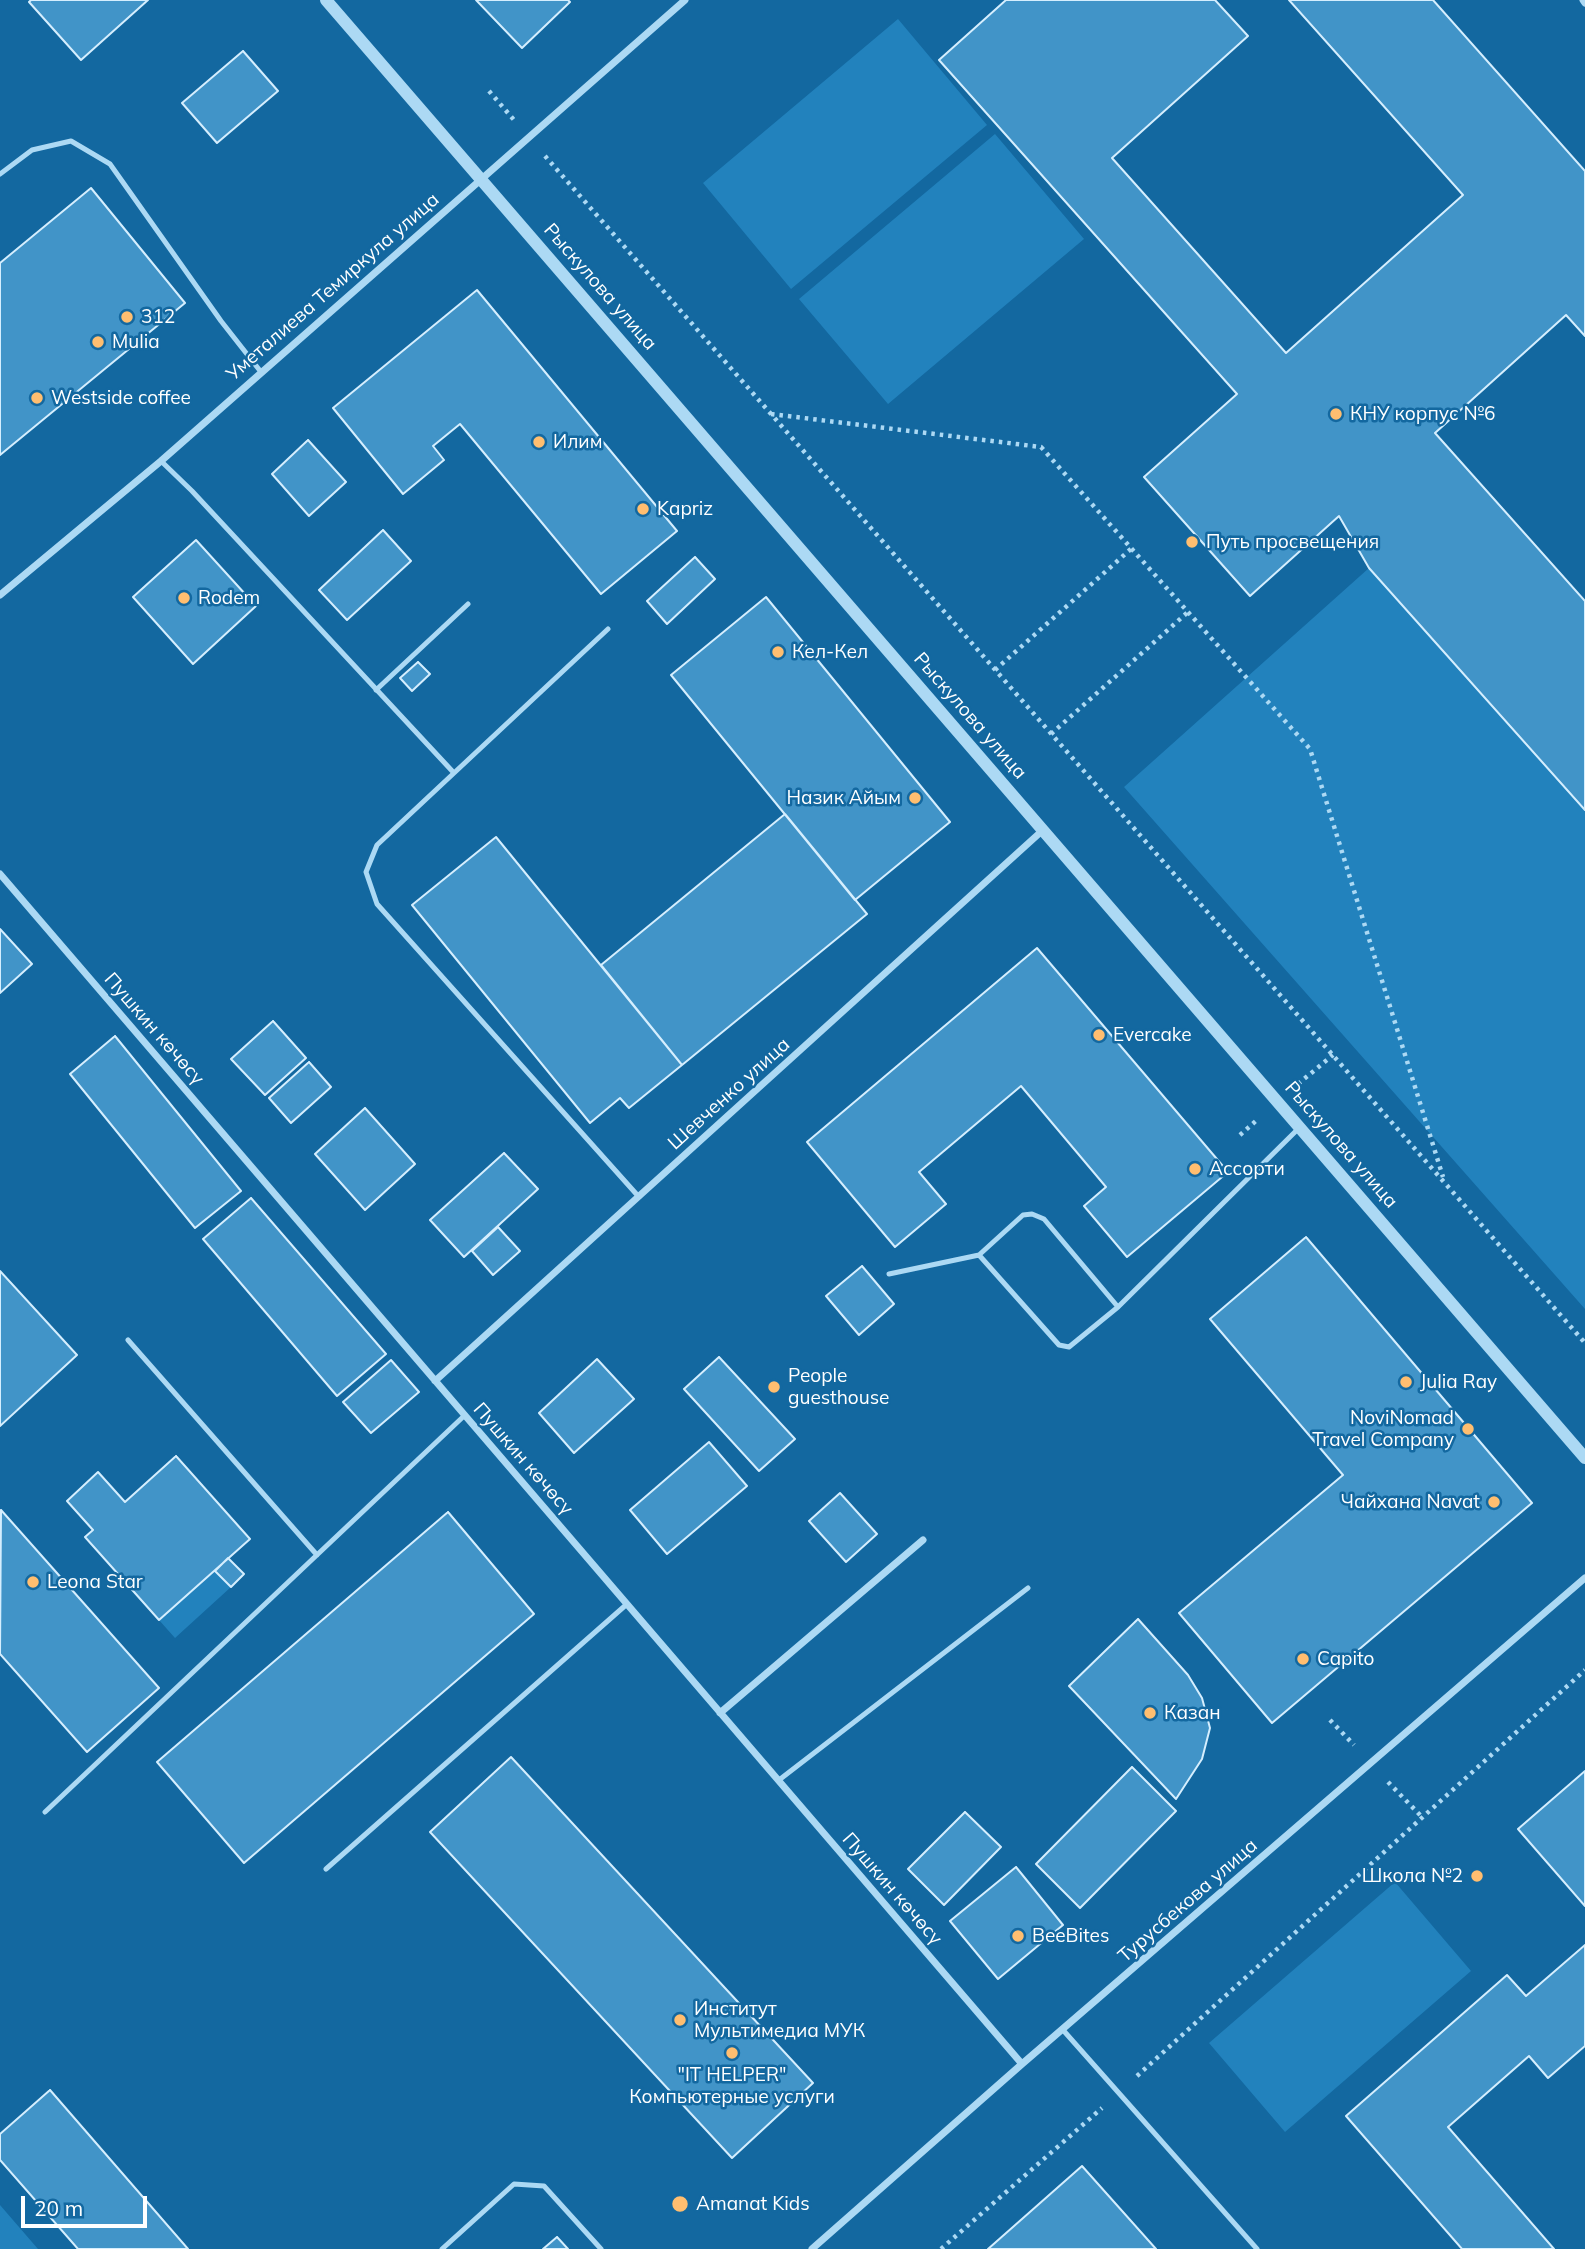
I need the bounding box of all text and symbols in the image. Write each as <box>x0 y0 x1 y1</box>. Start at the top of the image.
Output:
street label: Уметалиева Темиркула улица <box>222 188 444 386</box>
street label: Рыскулова улица <box>539 219 661 355</box>
place label: 312 <box>141 306 175 328</box>
marker: 312 <box>119 309 135 325</box>
place label: Mulia <box>112 331 160 353</box>
marker: Mulia <box>90 334 106 350</box>
place label: Westside coffee <box>51 387 191 409</box>
marker: Westside coffee <box>29 390 45 406</box>
place label: КНУ корпус №6 <box>1350 403 1495 425</box>
marker: КНУ корпус №6 <box>1328 406 1344 422</box>
place label: Илим <box>553 431 602 453</box>
marker: Илим <box>531 434 547 450</box>
place label: Kapriz <box>657 498 713 520</box>
marker: Kapriz <box>635 501 651 517</box>
place label: Путь просвещения <box>1206 531 1379 553</box>
marker: Путь просвещения <box>1184 534 1200 550</box>
place label: Rodem <box>198 587 260 609</box>
marker: Rodem <box>176 590 192 606</box>
place label: Кел-Кел <box>792 641 868 663</box>
marker: Кел-Кел <box>770 644 786 660</box>
street label: Рыскулова улица <box>909 648 1031 784</box>
place label: Назик Айым <box>787 787 901 809</box>
marker: Назик Айым <box>907 790 923 806</box>
street label: Пушкин көчөсү <box>99 968 209 1090</box>
place label: Evercake <box>1113 1024 1192 1046</box>
marker: Evercake <box>1091 1027 1107 1043</box>
street label: Шевченко улица <box>663 1033 795 1155</box>
street label: Рыскулова улица <box>1280 1077 1402 1213</box>
place label: Ассорти <box>1209 1158 1285 1180</box>
marker: Ассорти <box>1187 1161 1203 1177</box>
place label: People guesthouse <box>788 1365 889 1409</box>
place label: Julia Ray <box>1420 1371 1497 1393</box>
marker: Julia Ray <box>1398 1374 1414 1390</box>
marker: People guesthouse <box>766 1379 782 1395</box>
street label: Пушкин көчөсү <box>468 1398 578 1520</box>
place label: NoviNomad Travel Company <box>1312 1407 1454 1451</box>
marker: NoviNomad Travel Company <box>1460 1421 1476 1437</box>
place label: Чайхана Navat <box>1341 1491 1480 1513</box>
marker: Чайхана Navat <box>1486 1494 1502 1510</box>
place label: Leona Star <box>47 1571 143 1593</box>
marker: Leona Star <box>25 1574 41 1590</box>
place label: Capito <box>1317 1648 1374 1670</box>
marker: Capito <box>1295 1651 1311 1667</box>
place label: Казан <box>1164 1702 1221 1724</box>
marker: Казан <box>1142 1705 1158 1721</box>
street label: Пушкин көчөсү <box>837 1828 947 1950</box>
street label: Турусбекова улица <box>1114 1834 1262 1968</box>
place label: Школа №2 <box>1362 1865 1463 1887</box>
marker: Школа №2 <box>1469 1868 1485 1884</box>
place label: BeeBites <box>1032 1925 1109 1947</box>
marker: BeeBites <box>1010 1928 1026 1944</box>
place label: Институт Мультимедиа МУК <box>694 1998 865 2042</box>
marker: Институт Мультимедиа МУК <box>672 2012 688 2028</box>
marker: "IT HELPER" Компьютерные услуги <box>724 2045 740 2061</box>
place label: "IT HELPER" Компьютерные услуги <box>629 2064 835 2108</box>
scale bar <box>24 2182 150 2226</box>
place label: Amanat Kids <box>696 2193 810 2215</box>
marker: Amanat Kids <box>670 2194 690 2214</box>
text: 20 m <box>34 2195 83 2221</box>

